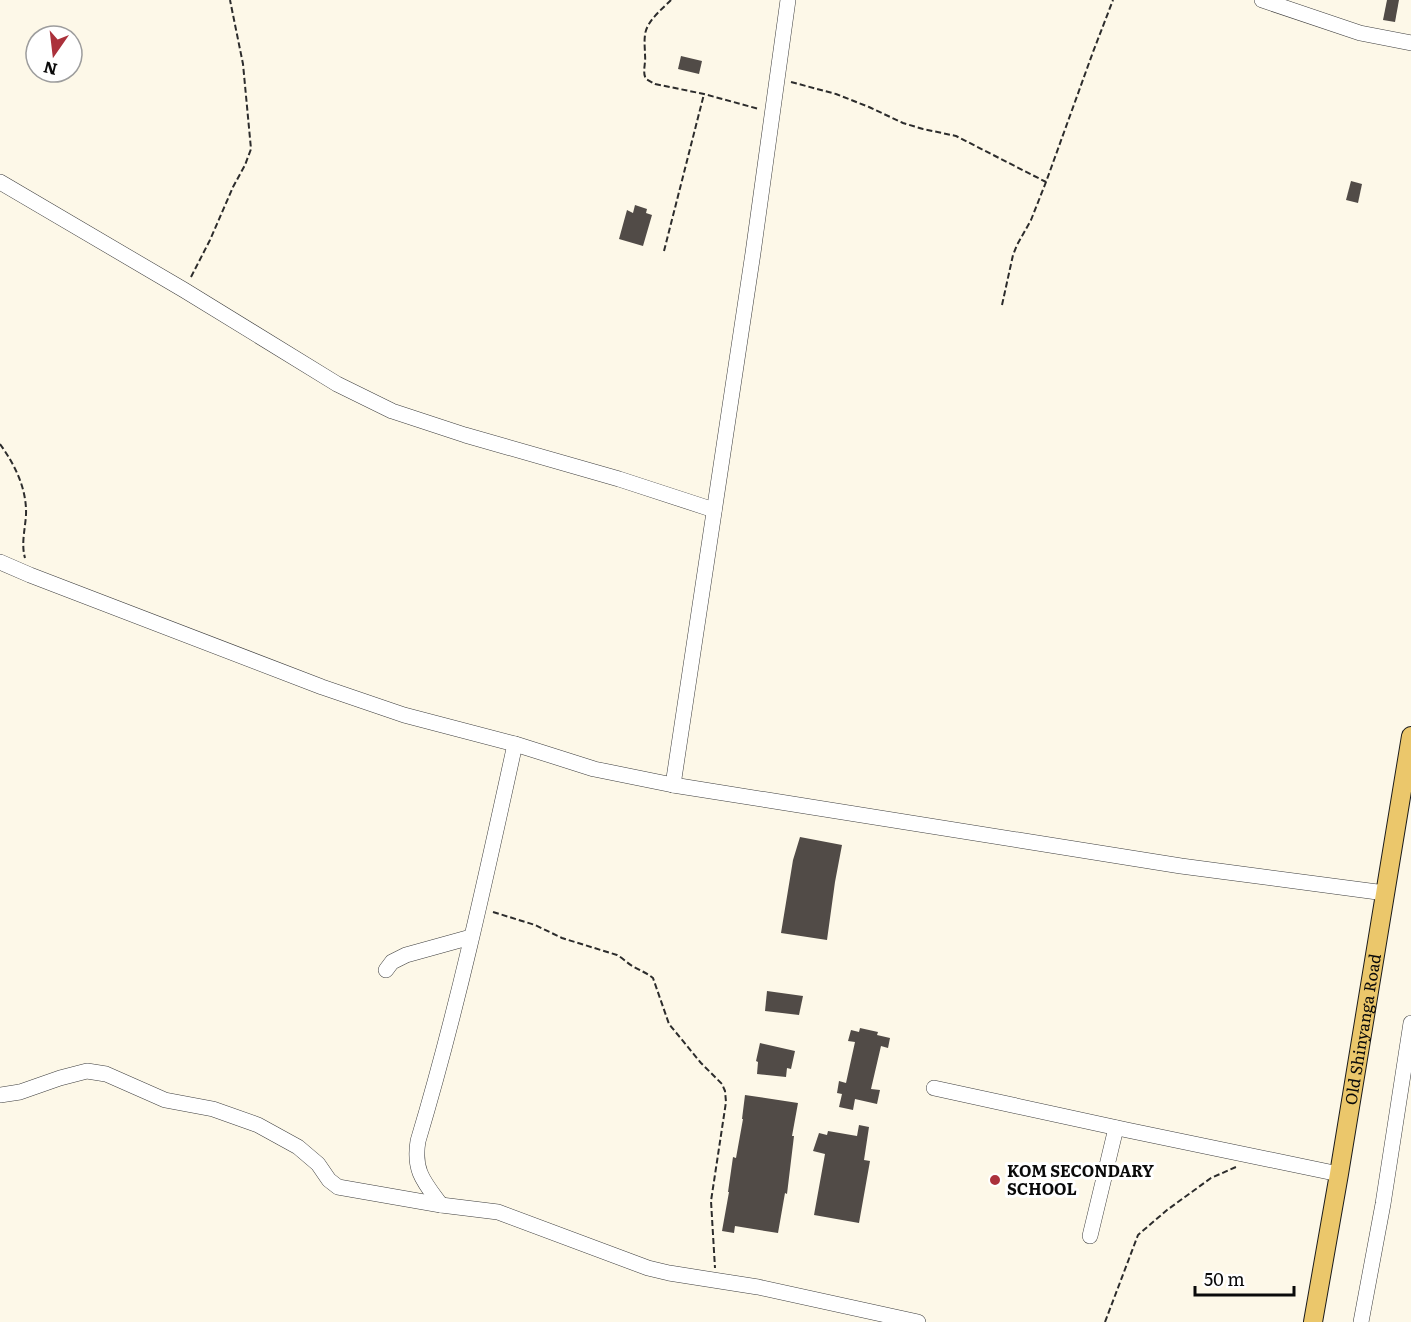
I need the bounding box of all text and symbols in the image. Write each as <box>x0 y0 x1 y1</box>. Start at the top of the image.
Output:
north arrow <box>24 24 84 84</box>
text: N <box>41 56 60 83</box>
street label: Old Shinyanga Road <box>1338 951 1386 1106</box>
place label: KOM SECONDARY SCHOOL <box>1007 1158 1154 1200</box>
marker: KOM SECONDARY SCHOOL <box>988 1173 1002 1187</box>
scale bar <box>1195 1259 1294 1297</box>
text: 50 m <box>1204 1265 1245 1292</box>

